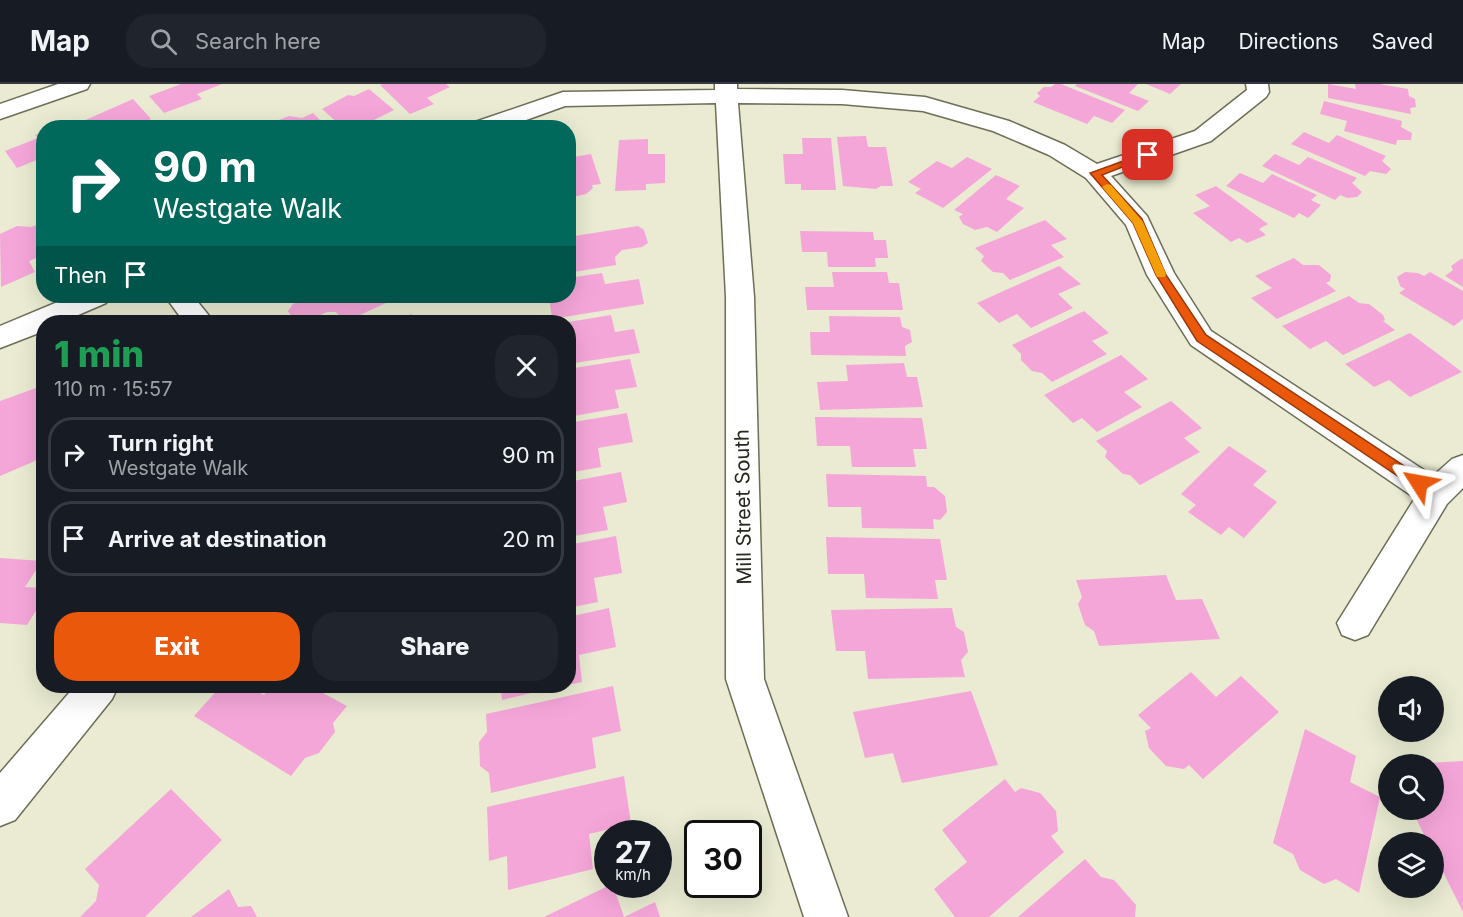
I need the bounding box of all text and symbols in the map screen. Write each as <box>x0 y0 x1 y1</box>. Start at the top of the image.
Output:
search box <box>126 14 546 68</box>
text: Map <box>30 24 90 58</box>
icon: search <box>147 25 180 58</box>
text: Search here <box>195 28 321 54</box>
text: Map <box>1162 29 1205 54</box>
text: Directions <box>1238 29 1339 54</box>
text: Saved <box>1372 29 1433 54</box>
pin <box>1122 129 1173 180</box>
icon: arrive <box>1131 138 1164 171</box>
text: 90 m <box>153 141 257 192</box>
icon: right <box>54 144 132 222</box>
text: Westgate Walk <box>153 192 342 225</box>
icon: arrive <box>119 258 152 291</box>
text: Then <box>54 262 107 288</box>
text: 1 min <box>54 332 144 376</box>
button: close <box>495 335 558 398</box>
text: 110 m · 15:57 <box>54 377 173 401</box>
street label: Mill Street South <box>730 429 756 585</box>
text: Turn right <box>108 430 214 456</box>
icon: right <box>57 438 90 471</box>
text: 90 m <box>502 442 555 468</box>
position arrow <box>1387 451 1451 515</box>
text: Westgate Walk <box>108 456 248 480</box>
icon: arrive <box>57 522 90 555</box>
text: Arrive at destination <box>108 526 327 552</box>
text: 20 m <box>502 526 555 552</box>
button: Exit <box>54 612 300 681</box>
button: Share <box>312 612 558 681</box>
map controls <box>1378 676 1444 898</box>
button: sound <box>1378 676 1444 742</box>
button: search <box>1378 754 1444 820</box>
speed limit sign: 30 <box>684 820 762 898</box>
button: layers <box>1378 832 1444 898</box>
text: 27 <box>615 834 651 870</box>
text: km/h <box>615 865 651 884</box>

